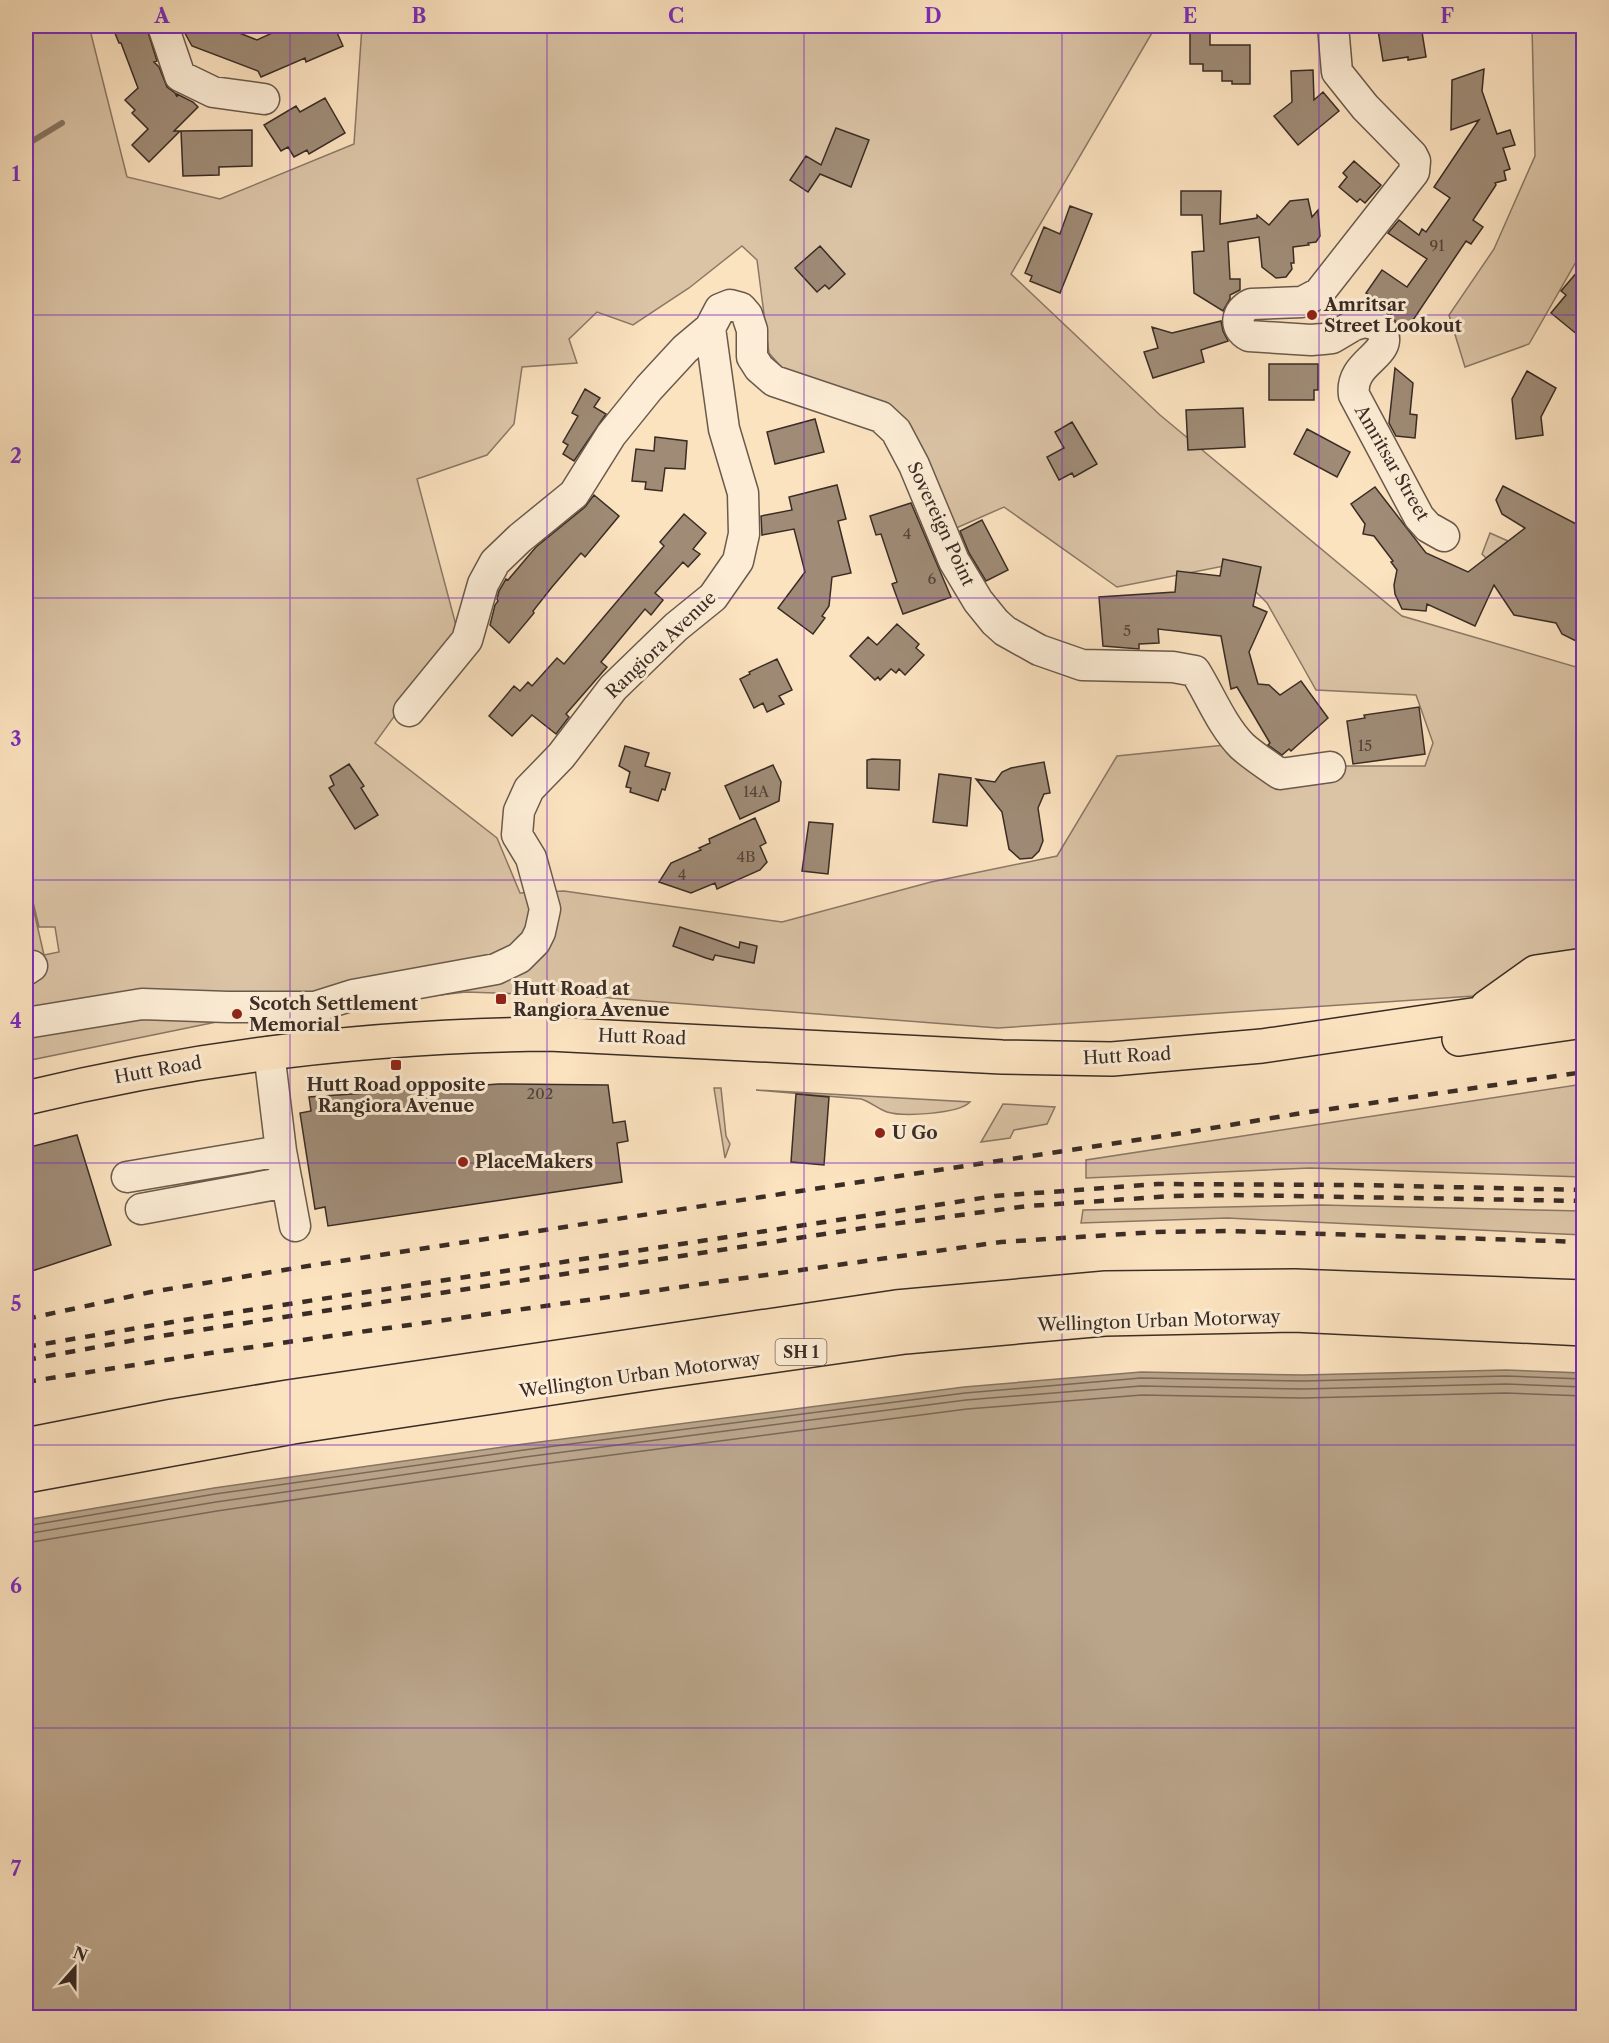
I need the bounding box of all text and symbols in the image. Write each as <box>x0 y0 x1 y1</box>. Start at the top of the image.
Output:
text: A <box>153 4 170 28</box>
text: B <box>412 4 427 28</box>
text: C <box>668 4 684 28</box>
text: D <box>924 4 942 28</box>
text: E <box>1183 4 1197 28</box>
text: F <box>1440 4 1454 28</box>
text: 1 <box>12 162 21 186</box>
house number: 91 <box>1429 236 1445 255</box>
place label: Amritsar Street Lookout <box>1323 294 1463 337</box>
marker: Amritsar Street Lookout <box>1305 308 1319 322</box>
street label: Amritsar Street <box>1350 400 1434 525</box>
text: 2 <box>10 444 22 468</box>
street label: Sovereign Point <box>903 458 980 590</box>
house number: 4 <box>903 524 911 543</box>
house number: 6 <box>928 569 937 588</box>
street label: Rangiora Avenue <box>601 587 721 703</box>
house number: 5 <box>1123 621 1131 640</box>
text: 3 <box>10 727 22 751</box>
house number: 15 <box>1358 736 1372 755</box>
house number: 14A <box>743 782 770 801</box>
house number: 4B <box>736 847 756 866</box>
house number: 4 <box>678 865 686 884</box>
place label: Hutt Road at Rangiora Avenue <box>513 978 670 1021</box>
marker: Hutt Road at Rangiora Avenue <box>494 992 508 1006</box>
place label: Scotch Settlement Memorial <box>249 993 419 1036</box>
marker: Scotch Settlement Memorial <box>230 1007 244 1021</box>
text: 4 <box>10 1009 22 1033</box>
street label: Hutt Road <box>598 1024 687 1050</box>
street label: Hutt Road <box>1082 1043 1172 1069</box>
street label: Hutt Road <box>113 1051 203 1088</box>
marker: Hutt Road opposite Rangiora Avenue <box>389 1058 403 1072</box>
place label: Hutt Road opposite Rangiora Avenue <box>307 1074 486 1117</box>
house number: 202 <box>527 1084 553 1103</box>
place label: U Go <box>892 1122 938 1144</box>
marker: U Go <box>873 1126 887 1140</box>
place label: PlaceMakers <box>475 1151 593 1173</box>
marker: PlaceMakers <box>456 1155 470 1169</box>
text: 5 <box>10 1292 22 1316</box>
street label: Wellington Urban Motorway <box>1036 1306 1282 1336</box>
road number: SH 1 <box>776 1339 826 1365</box>
street label: Wellington Urban Motorway <box>517 1347 763 1403</box>
text: 6 <box>10 1574 22 1598</box>
text: 7 <box>11 1857 22 1881</box>
north arrow <box>45 1938 105 1998</box>
text: N <box>70 1942 91 1966</box>

